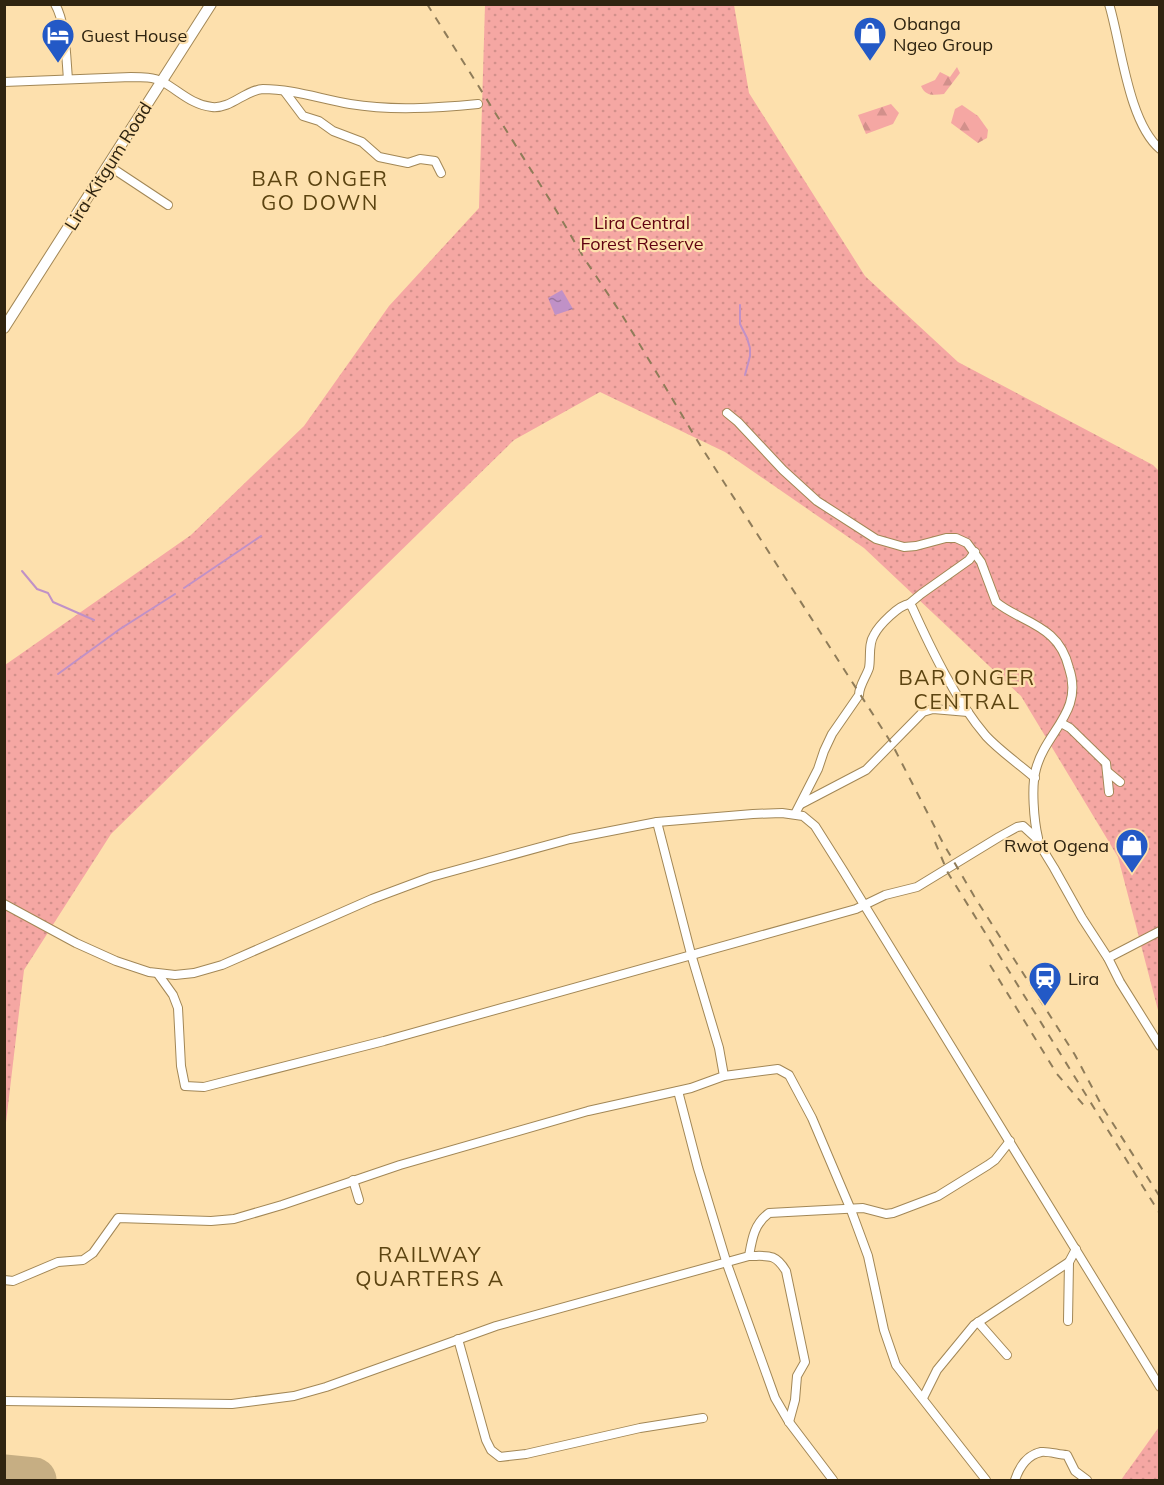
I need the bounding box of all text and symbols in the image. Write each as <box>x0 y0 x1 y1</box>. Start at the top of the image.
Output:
place label: Obanga Ngeo Group <box>893 12 993 56</box>
shop icon: Obanga Ngeo Group <box>852 15 888 62</box>
hotel icon: Guest House <box>40 17 76 64</box>
place label: Guest House <box>81 24 187 47</box>
street label: Lira-Kitgum Road <box>59 98 157 234</box>
district label: BAR ONGER GO DOWN <box>251 165 389 215</box>
park label: Lira Central Forest Reserve <box>580 211 704 255</box>
district label: BAR ONGER CENTRAL <box>898 664 1036 714</box>
shop icon: Rwot Ogena <box>1114 827 1150 874</box>
place label: Rwot Ogena <box>1004 834 1109 857</box>
station icon: Lira <box>1027 960 1063 1007</box>
place label: Lira <box>1068 967 1099 990</box>
district label: RAILWAY QUARTERS A <box>355 1241 505 1291</box>

